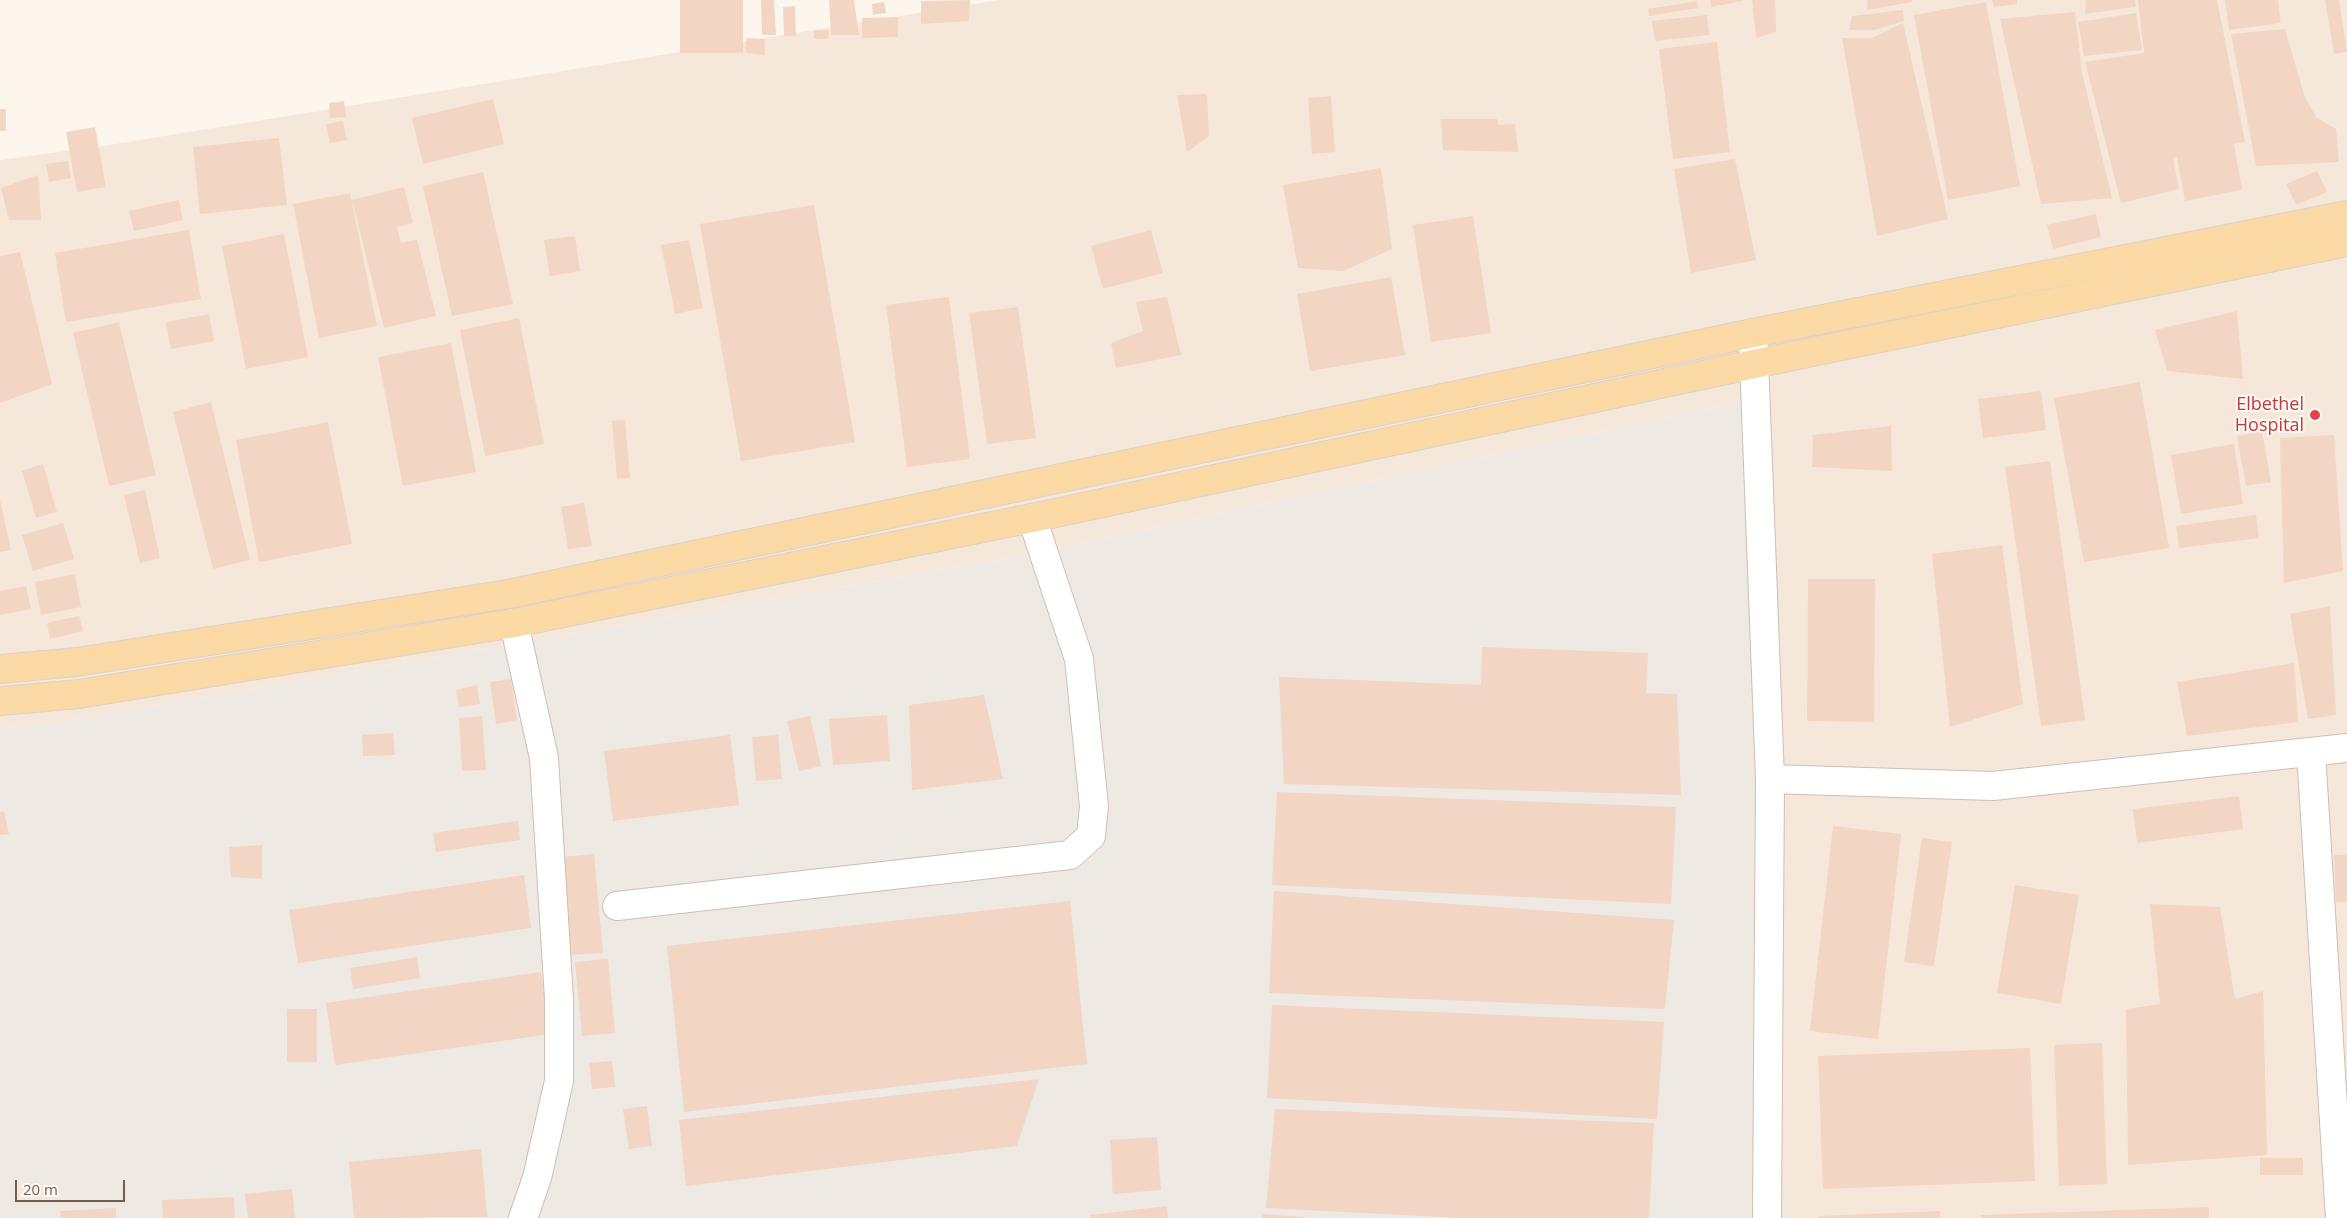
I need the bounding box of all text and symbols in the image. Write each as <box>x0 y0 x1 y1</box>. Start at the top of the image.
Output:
place label: Elbethel Hospital <box>2235 394 2304 436</box>
marker: Elbethel Hospital <box>2308 408 2322 422</box>
scale bar <box>18 1170 128 1202</box>
text: 20 m <box>23 1179 58 1199</box>

